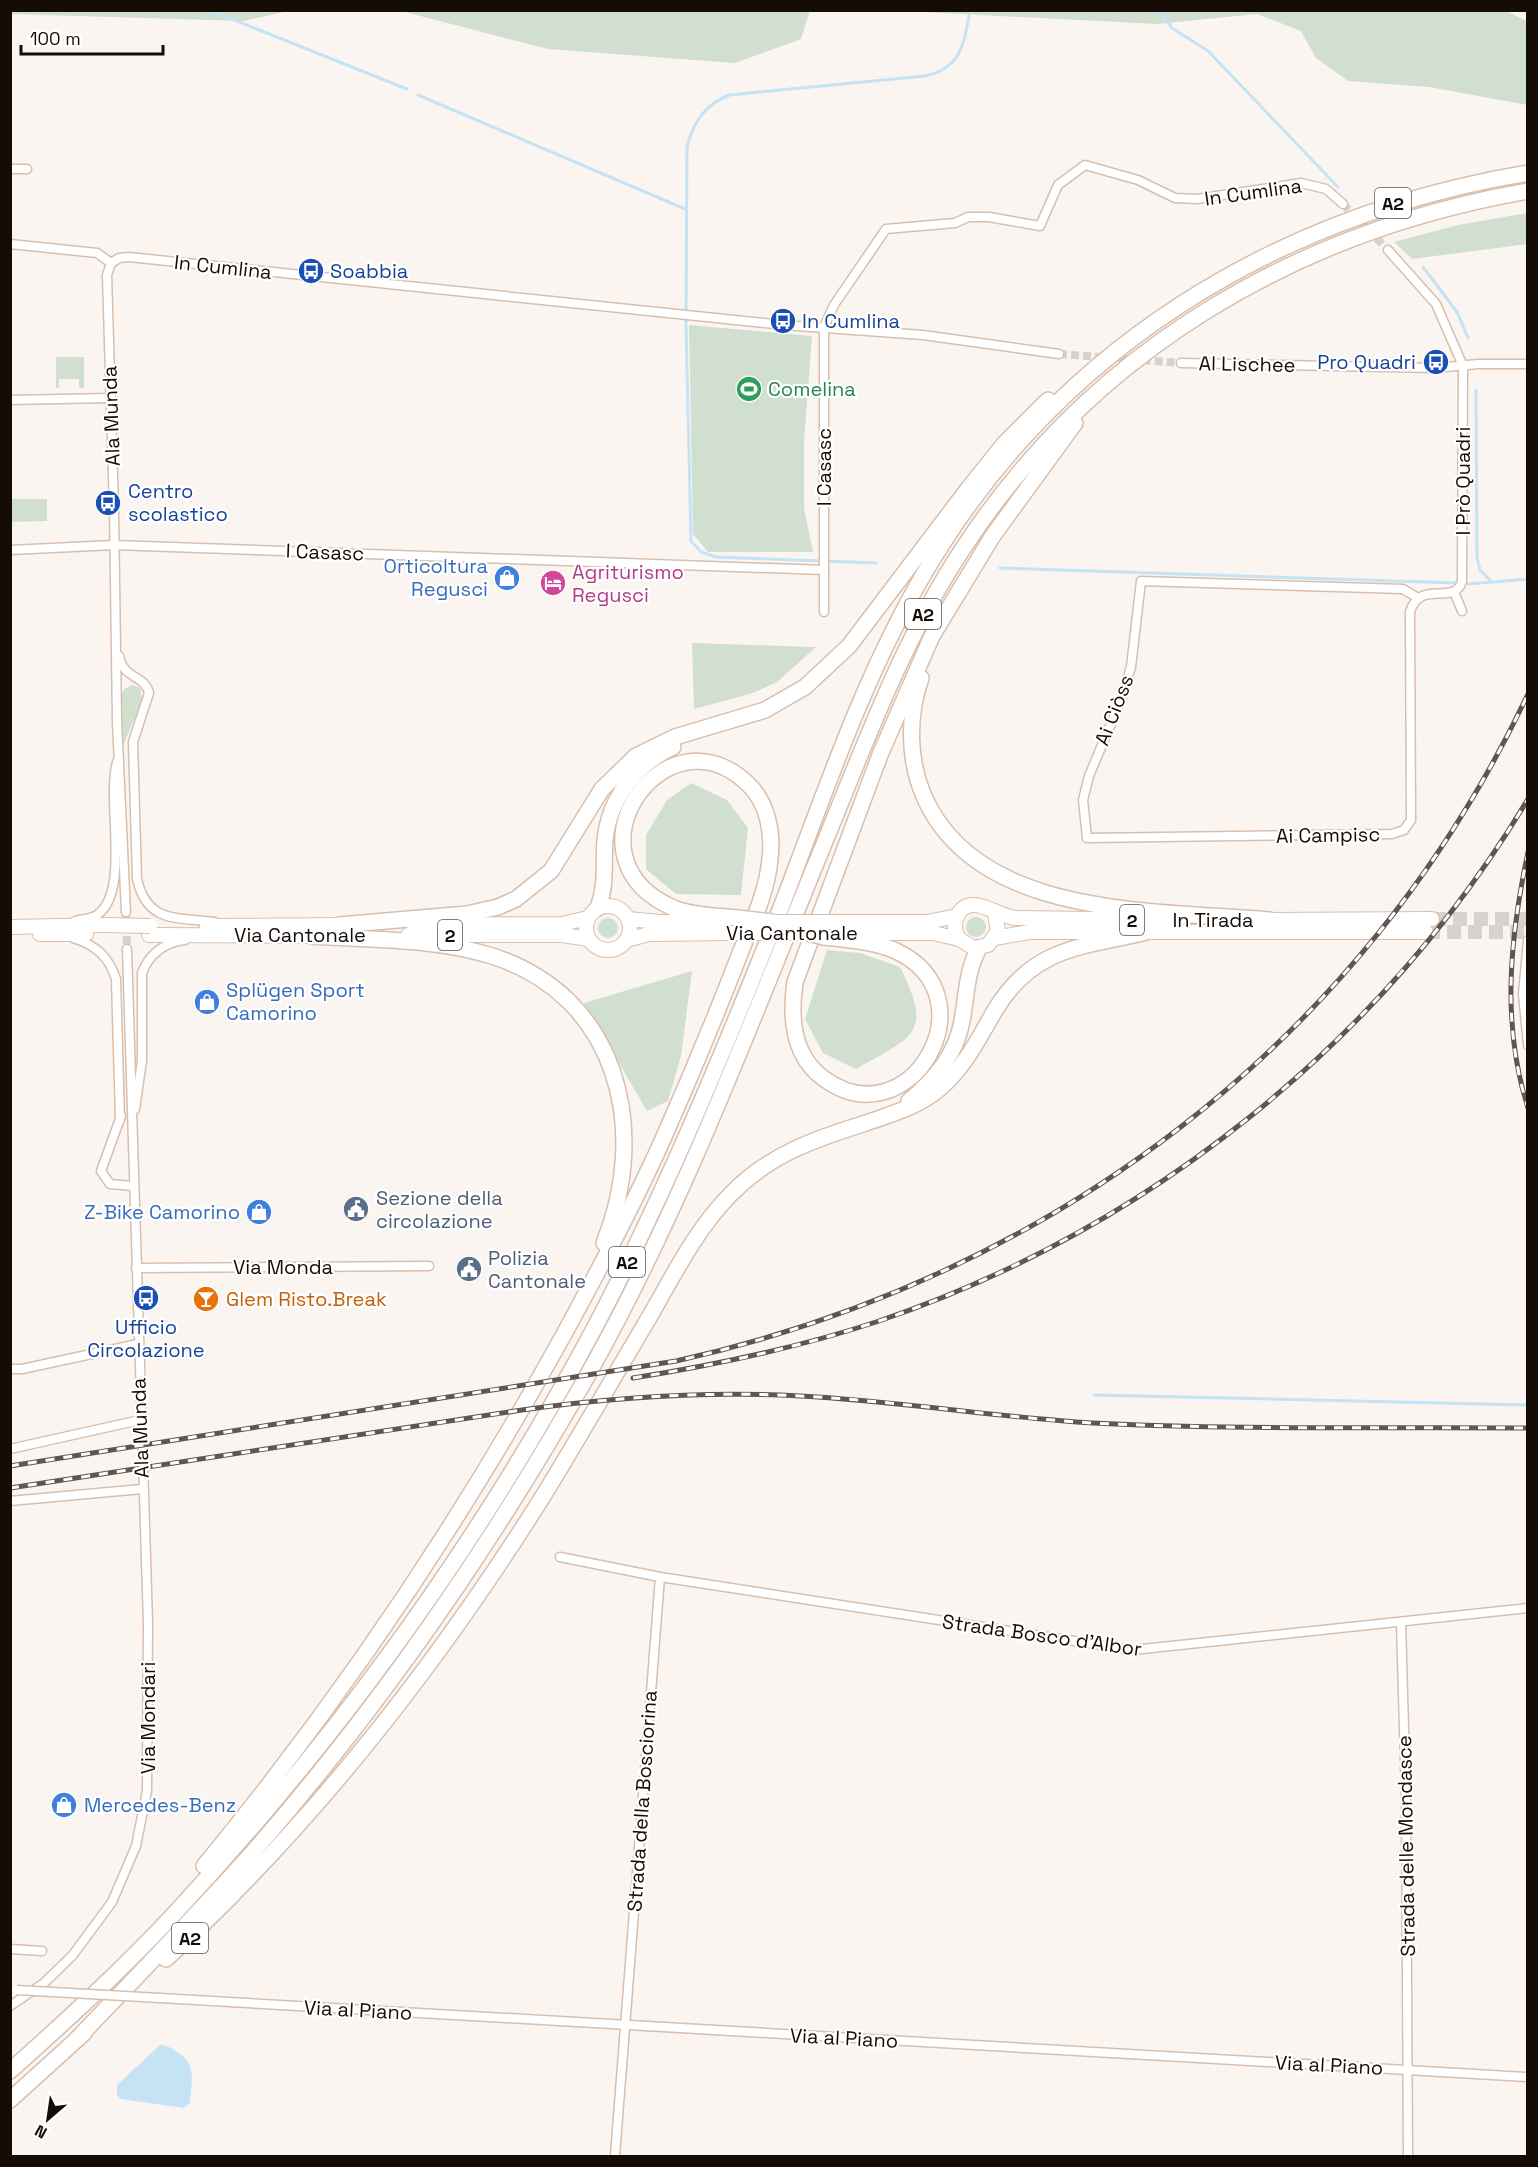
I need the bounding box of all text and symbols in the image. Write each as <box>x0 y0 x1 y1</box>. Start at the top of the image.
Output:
scale bar <box>21 18 164 56</box>
text: 100 m <box>30 27 81 50</box>
street label: In Cumlina <box>1203 172 1303 212</box>
road number: A2 <box>1375 188 1411 218</box>
street label: In Cumlina <box>173 249 273 285</box>
bus stop icon: Soabbia <box>296 256 326 286</box>
place label: Soabbia <box>330 258 408 284</box>
bus stop icon: In Cumlina <box>768 306 798 336</box>
place label: In Cumlina <box>802 308 900 334</box>
bus stop icon: Pro Quadri <box>1421 347 1451 377</box>
place label: Pro Quadri <box>1317 349 1416 375</box>
street label: Al Lischee <box>1198 350 1296 378</box>
street label: Ala Munda <box>96 365 126 467</box>
sports icon: Comelina <box>734 374 764 404</box>
place label: Comelina <box>768 376 856 402</box>
street label: I Prò Quadri <box>1450 427 1476 535</box>
street label: I Casasc <box>811 428 837 506</box>
place label: Centro scolastico <box>128 478 228 527</box>
bus stop icon: Centro scolastico <box>93 488 123 518</box>
street label: I Casasc <box>285 538 365 566</box>
place label: Orticoltura Regusci <box>384 553 488 602</box>
place label: Agriturismo Regusci <box>572 559 684 608</box>
shop icon: Orticoltura Regusci <box>492 563 522 593</box>
hotel icon: Agriturismo Regusci <box>538 568 568 598</box>
road number: A2 <box>905 599 941 629</box>
street label: Ai Ciòss <box>1089 671 1139 749</box>
street label: Ai Campisc <box>1276 821 1380 849</box>
road number: 2 <box>1120 905 1144 935</box>
street label: In Tirada <box>1172 907 1254 933</box>
road number: 2 <box>438 920 462 950</box>
street label: Via Cantonale <box>726 920 858 946</box>
street label: Via Cantonale <box>234 922 366 948</box>
place label: Splügen Sport Camorino <box>226 977 365 1026</box>
shop icon: Splügen Sport Camorino <box>192 987 222 1017</box>
place label: Sezione della circolazione <box>376 1185 503 1234</box>
public building icon: Sezione della circolazione <box>341 1194 371 1224</box>
shop icon: Z-Bike Camorino <box>244 1197 274 1227</box>
place label: Z-Bike Camorino <box>84 1199 240 1225</box>
place label: Polizia Cantonale <box>488 1245 586 1294</box>
road number: A2 <box>609 1247 645 1277</box>
street label: Via Monda <box>233 1254 333 1280</box>
public building icon: Polizia Cantonale <box>454 1254 484 1284</box>
bus stop icon: Ufficio Circolazione <box>131 1283 161 1313</box>
bar icon: Glem Risto.Break <box>191 1284 221 1314</box>
place label: Glem Risto.Break <box>226 1286 387 1312</box>
place label: Ufficio Circolazione <box>87 1314 205 1363</box>
street label: Ala Munda <box>125 1377 155 1479</box>
street label: Strada Bosco d'Albor <box>940 1608 1144 1662</box>
street label: Via Mondari <box>135 1662 161 1774</box>
street label: Strada della Bosciorina <box>621 1689 663 1913</box>
street label: Strada delle Mondasce <box>1391 1735 1421 1957</box>
shop icon: Mercedes-Benz <box>49 1790 79 1820</box>
place label: Mercedes-Benz <box>84 1792 236 1818</box>
road number: A2 <box>172 1923 208 1953</box>
street label: Via al Piano <box>303 1994 413 2026</box>
street label: Via al Piano <box>789 2022 899 2054</box>
street label: Via al Piano <box>1274 2049 1384 2081</box>
north arrow <box>18 2089 78 2149</box>
text: N <box>31 2120 51 2143</box>

